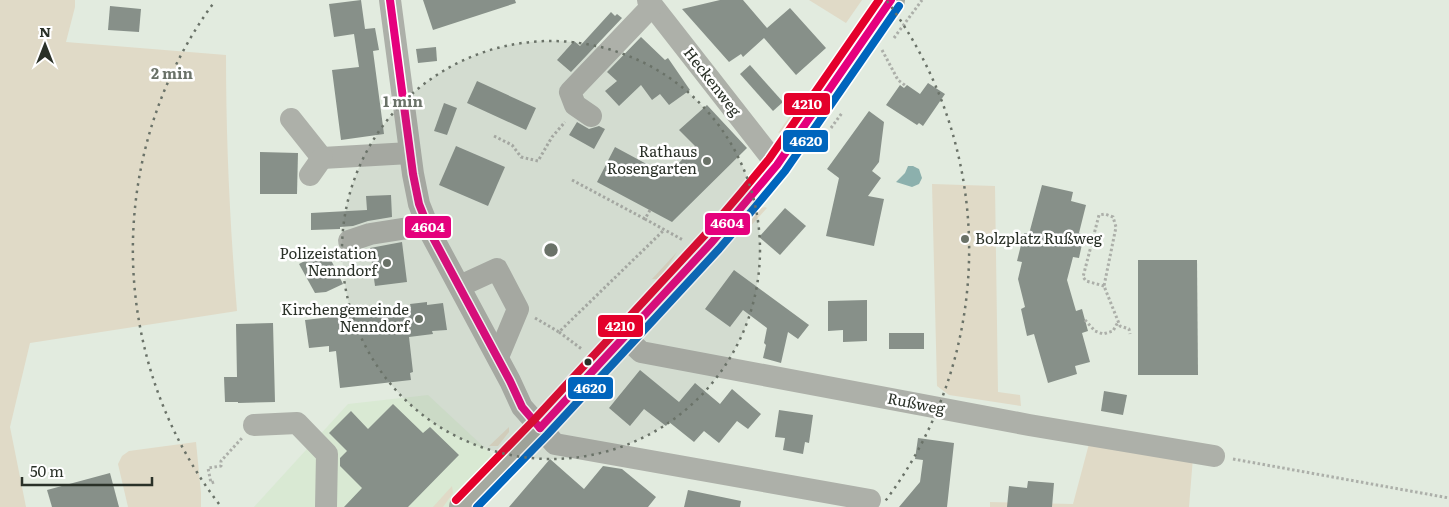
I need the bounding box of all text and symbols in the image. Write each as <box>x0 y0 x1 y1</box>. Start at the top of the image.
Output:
north arrow <box>20 20 70 70</box>
text: N <box>39 21 51 41</box>
street label: Heckenweg <box>679 42 748 121</box>
text: 2 min <box>151 61 194 84</box>
text: 1 min <box>383 89 424 112</box>
line badge: 4210 <box>783 92 831 116</box>
text: 4210 <box>792 93 823 113</box>
line badge: 4620 <box>782 129 829 153</box>
text: 4620 <box>790 130 823 150</box>
place label: Rathaus Rosengarten <box>607 139 697 179</box>
marker: Rathaus Rosengarten <box>701 155 713 167</box>
line badge: 4604 <box>704 212 751 236</box>
text: 4604 <box>710 212 744 232</box>
line badge: 4604 <box>404 215 452 239</box>
text: 4604 <box>411 216 445 236</box>
place label: Bolzplatz Rußweg <box>975 226 1103 249</box>
marker: Bolzplatz Rußweg <box>959 233 971 245</box>
place label: Polizeistation Nenndorf <box>280 241 378 281</box>
centre of rings <box>542 241 560 259</box>
marker: Polizeistation Nenndorf <box>381 257 393 269</box>
place label: Kirchengemeinde Nenndorf <box>281 297 410 337</box>
marker: Kirchengemeinde Nenndorf <box>413 313 425 325</box>
line badge: 4210 <box>597 314 644 338</box>
text: 4210 <box>605 315 636 335</box>
unlabelled marker <box>583 357 593 367</box>
line badge: 4620 <box>567 376 614 400</box>
text: 4620 <box>574 377 607 397</box>
street label: Rußweg <box>886 386 948 419</box>
scale bar <box>22 454 152 486</box>
text: 50 m <box>30 459 64 482</box>

